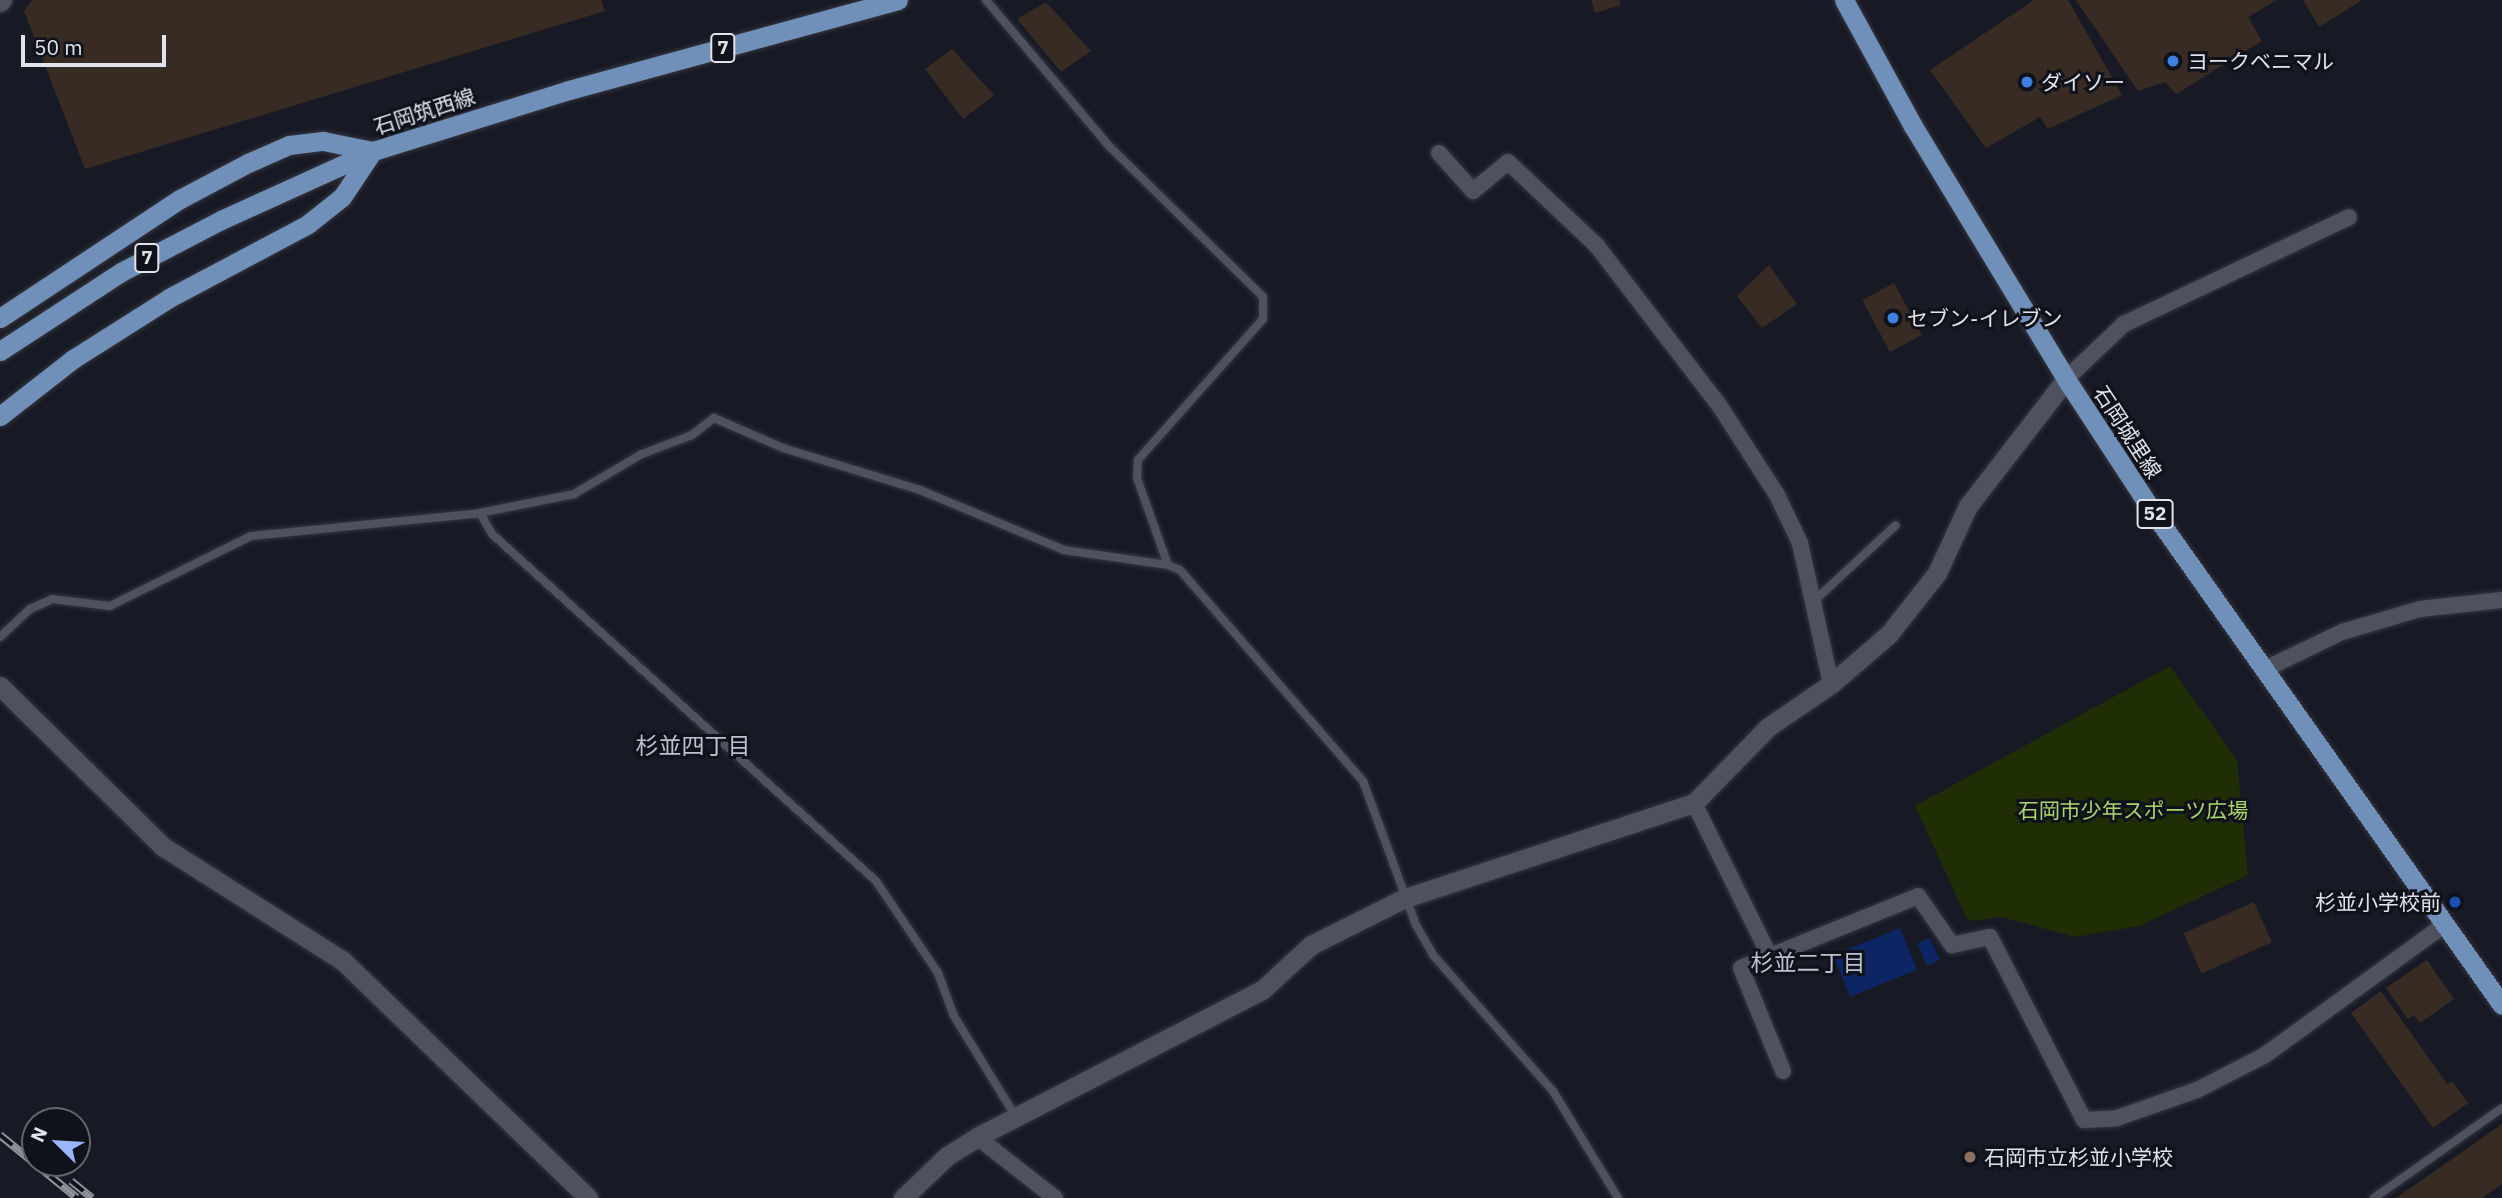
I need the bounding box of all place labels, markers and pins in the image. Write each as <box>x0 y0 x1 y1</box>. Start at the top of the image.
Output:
place label: ヨークベニマル <box>2187 48 2334 74</box>
marker: ヨークベニマル <box>2165 53 2181 69</box>
place label: ダイソー <box>2041 69 2125 95</box>
marker: ダイソー <box>2019 74 2035 90</box>
place label: セブン-イレブン <box>1907 305 2062 331</box>
marker: セブン-イレブン <box>1885 310 1901 326</box>
place label: 杉並小学校前 <box>2315 889 2441 915</box>
marker: 杉並小学校前 <box>2447 894 2463 910</box>
place label: 石岡市立杉並小学校 <box>1984 1144 2173 1170</box>
marker: 石岡市立杉並小学校 <box>1962 1149 1978 1165</box>

